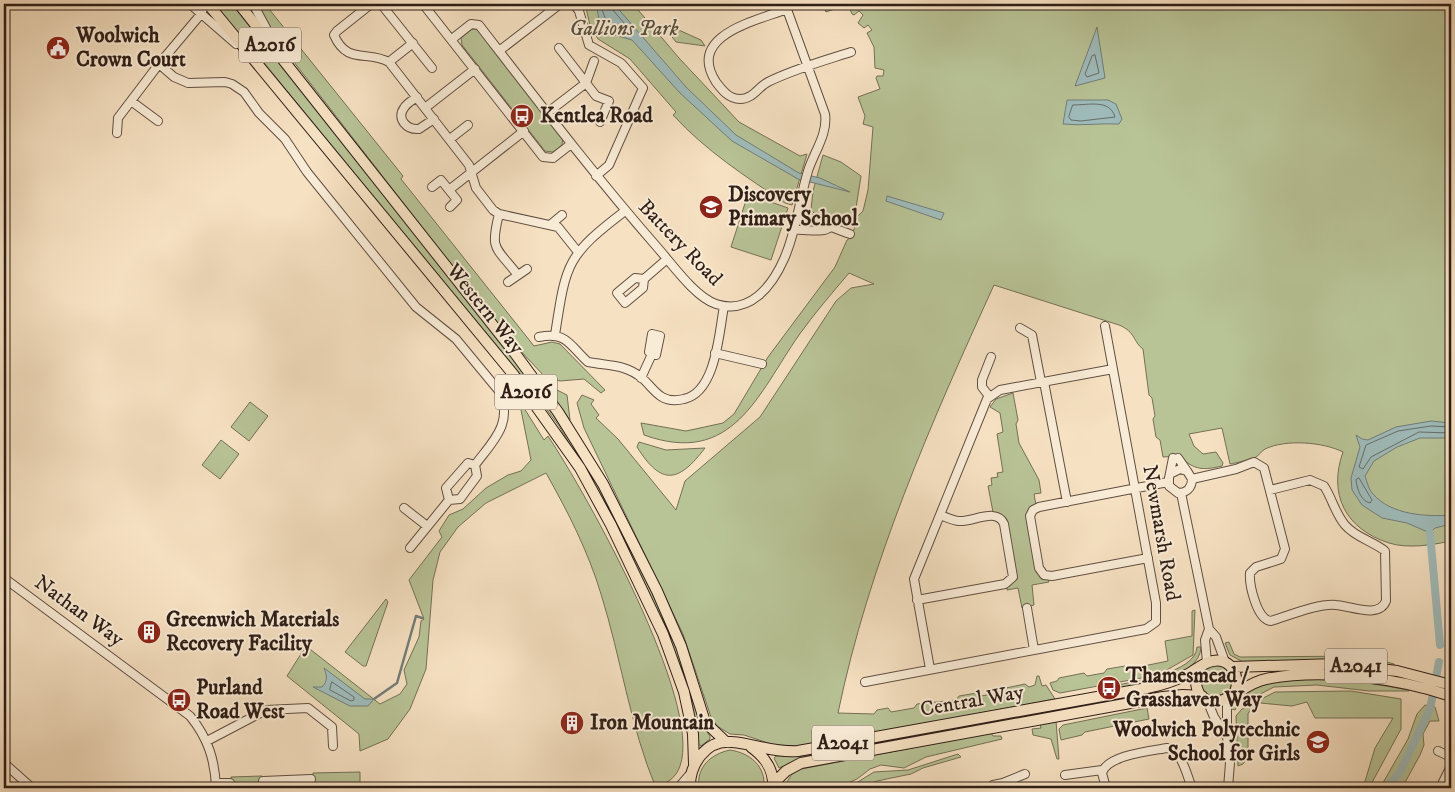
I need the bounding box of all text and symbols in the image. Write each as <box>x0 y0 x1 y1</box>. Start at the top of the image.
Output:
park label: Gallions Park <box>569 16 679 42</box>
place label: Woolwich Crown Court <box>75 23 186 73</box>
road number: A2016 <box>239 28 301 62</box>
public building icon: Woolwich Crown Court <box>45 35 71 61</box>
bus stop icon: Kentlea Road <box>509 103 535 129</box>
place label: Kentlea Road <box>540 103 653 129</box>
place label: Discovery Primary School <box>728 182 859 232</box>
street label: Battery Road <box>632 194 728 292</box>
school or university icon: Discovery Primary School <box>698 194 724 220</box>
street label: Western Way <box>440 258 530 360</box>
road number: A2016 <box>495 374 557 410</box>
street label: Newmarsh Road <box>1136 463 1186 603</box>
street label: Nathan Way <box>29 570 130 653</box>
place label: Greenwich Materials Recovery Facility <box>166 607 339 657</box>
building icon: Greenwich Materials Recovery Facility <box>136 619 162 645</box>
road number: A2041 <box>1325 648 1387 684</box>
place label: Thamesmead / Grasshaven Way <box>1125 663 1262 713</box>
place label: Purland Road West <box>196 675 285 725</box>
bus stop icon: Thamesmead / Grasshaven Way <box>1096 675 1122 701</box>
street label: Central Way <box>918 679 1027 723</box>
bus stop icon: Purland Road West <box>166 687 192 713</box>
building icon: Iron Mountain <box>559 710 585 736</box>
place label: Iron Mountain <box>590 710 715 736</box>
place label: Woolwich Polytechnic School for Girls <box>1112 717 1300 767</box>
road number: A2041 <box>812 726 874 760</box>
school or university icon: Woolwich Polytechnic School for Girls <box>1305 729 1331 755</box>

